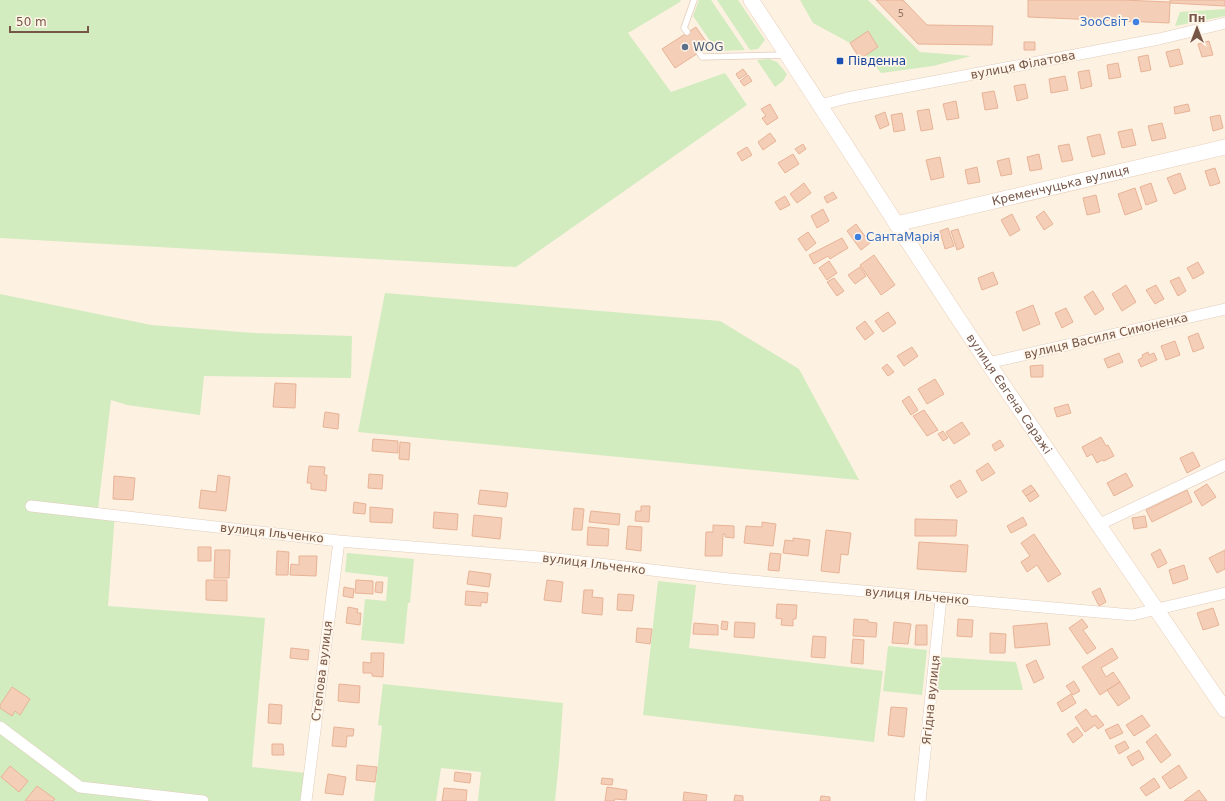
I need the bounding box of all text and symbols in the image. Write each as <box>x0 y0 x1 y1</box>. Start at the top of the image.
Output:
scale bar <box>10 8 88 34</box>
house number: 5 <box>898 8 904 19</box>
north arrow <box>1177 8 1217 48</box>
text: Пн <box>1189 12 1205 25</box>
text: 50 m <box>16 15 47 29</box>
place label: ЗооСвiт <box>1080 15 1128 29</box>
marker: ЗооСвiт <box>1131 17 1141 27</box>
place label: WOG <box>693 40 724 54</box>
marker: WOG <box>680 42 690 52</box>
street label: вулиця Філатова <box>969 48 1077 82</box>
place label: Південна <box>848 54 906 68</box>
marker: Південна <box>835 56 845 66</box>
street label: Кременчуцька вулиця <box>990 163 1131 208</box>
place label: СантаМарія <box>866 230 940 244</box>
marker: СантаМарія <box>853 232 863 242</box>
street label: вулиця Василя Симоненка <box>1023 310 1189 362</box>
street label: вулиця Євгена Саражі <box>963 331 1055 457</box>
street label: вулиця Ільченко <box>220 521 324 545</box>
street label: вулиця Ільченко <box>542 551 646 577</box>
street label: вулиця Ільченко <box>865 584 969 608</box>
street label: Степова вулиця <box>309 620 335 722</box>
street label: Ягідна вулиця <box>919 654 943 746</box>

